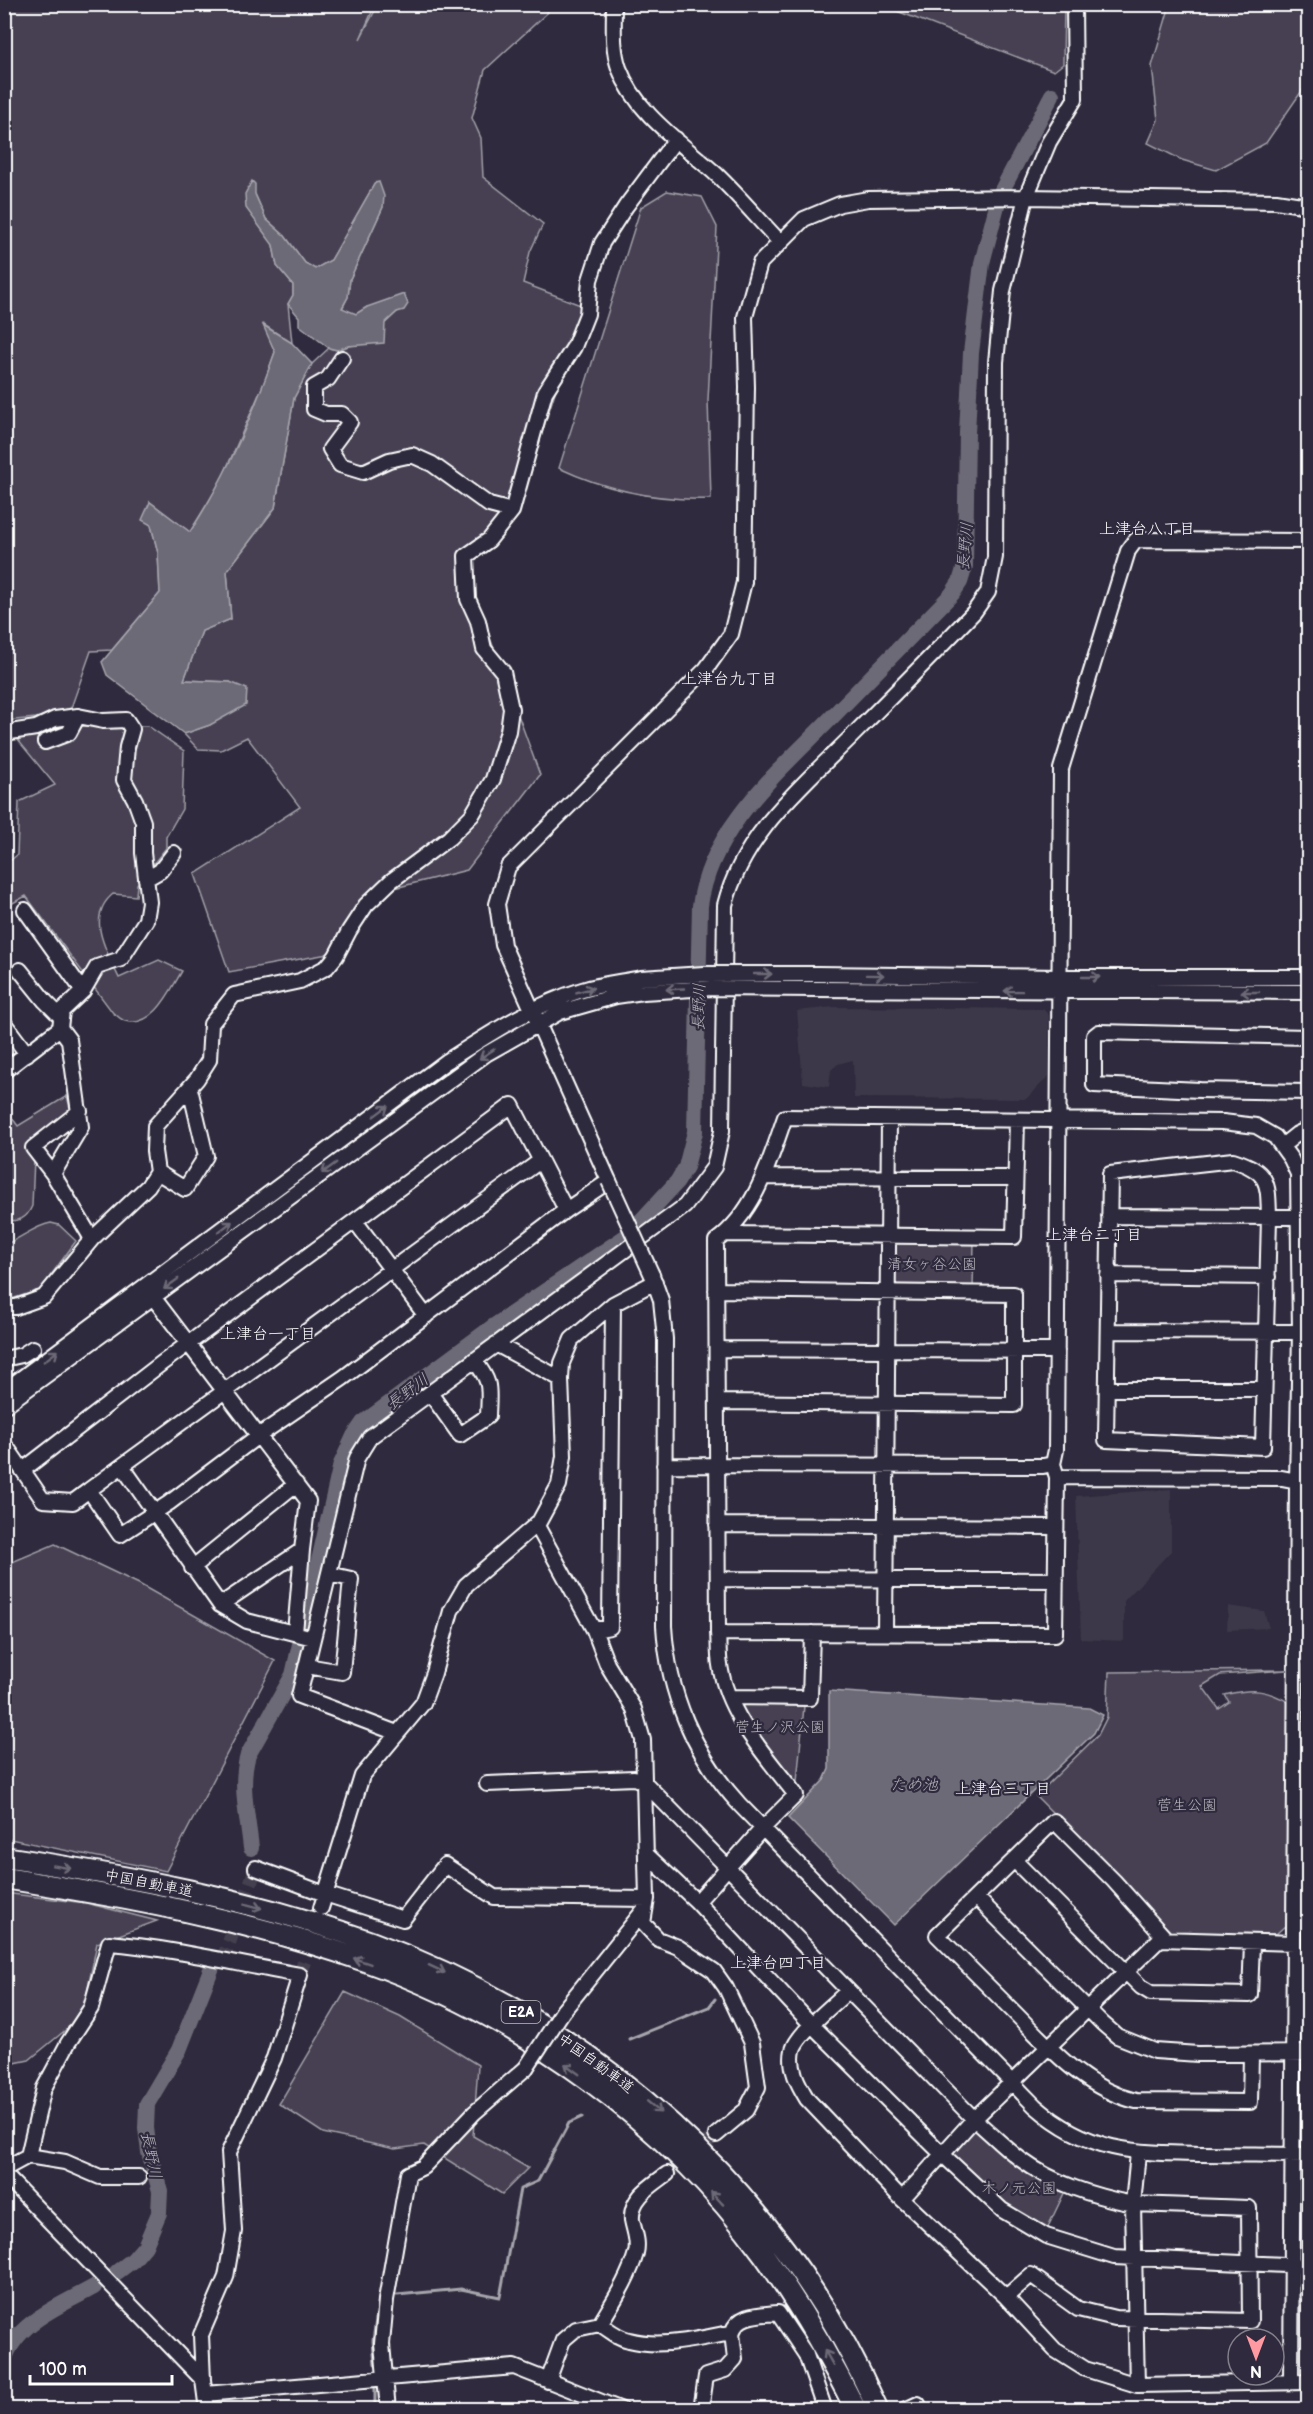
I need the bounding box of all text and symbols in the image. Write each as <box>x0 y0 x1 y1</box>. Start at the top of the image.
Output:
district label: 上津台八丁目 <box>1099 520 1195 539</box>
water label: 長野川 <box>954 521 977 571</box>
district label: 上津台九丁目 <box>681 670 777 689</box>
one-way arrow <box>752 968 772 980</box>
one-way arrow <box>865 969 885 981</box>
one-way arrow <box>1081 971 1101 983</box>
one-way arrow <box>575 983 594 995</box>
water label: 長野川 <box>690 983 709 1031</box>
one-way arrow <box>666 984 685 995</box>
one-way arrow <box>1004 985 1024 996</box>
one-way arrow <box>1241 986 1261 998</box>
one-way arrow <box>479 1048 495 1060</box>
one-way arrow <box>372 1104 388 1117</box>
one-way arrow <box>321 1162 337 1175</box>
one-way arrow <box>216 1221 232 1234</box>
district label: 上津台二丁目 <box>1046 1226 1142 1245</box>
park label: 清女ヶ谷公園 <box>887 1255 977 1274</box>
one-way arrow <box>164 1277 180 1290</box>
district label: 上津台一丁目 <box>220 1325 316 1344</box>
one-way arrow <box>43 1350 59 1363</box>
water label: 長野川 <box>383 1370 433 1414</box>
park label: 菅生ノ沢公園 <box>735 1718 825 1737</box>
water label: ため池 <box>890 1776 939 1795</box>
district label: 上津台三丁目 <box>955 1780 1051 1799</box>
park label: 菅生公園 <box>1157 1796 1217 1815</box>
one-way arrow <box>52 1861 72 1872</box>
street label: 中国自動車道 <box>103 1866 195 1901</box>
one-way arrow <box>243 1900 262 1912</box>
one-way arrow <box>353 1954 372 1965</box>
district label: 上津台四丁目 <box>730 1954 826 1973</box>
one-way arrow <box>428 1964 446 1976</box>
road number: E2A <box>502 2001 540 2023</box>
street label: 中国自動車道 <box>554 2029 638 2098</box>
one-way arrow <box>565 2063 581 2075</box>
one-way arrow <box>646 2100 661 2114</box>
water label: 長野川 <box>136 2130 165 2181</box>
park label: 木ノ元公園 <box>981 2179 1057 2198</box>
one-way arrow <box>710 2191 725 2206</box>
north arrow <box>1226 2327 1286 2387</box>
scale bar <box>30 2348 172 2386</box>
one-way arrow <box>823 2349 835 2366</box>
text: 100 m <box>39 2359 87 2380</box>
text: N <box>1250 2361 1262 2380</box>

